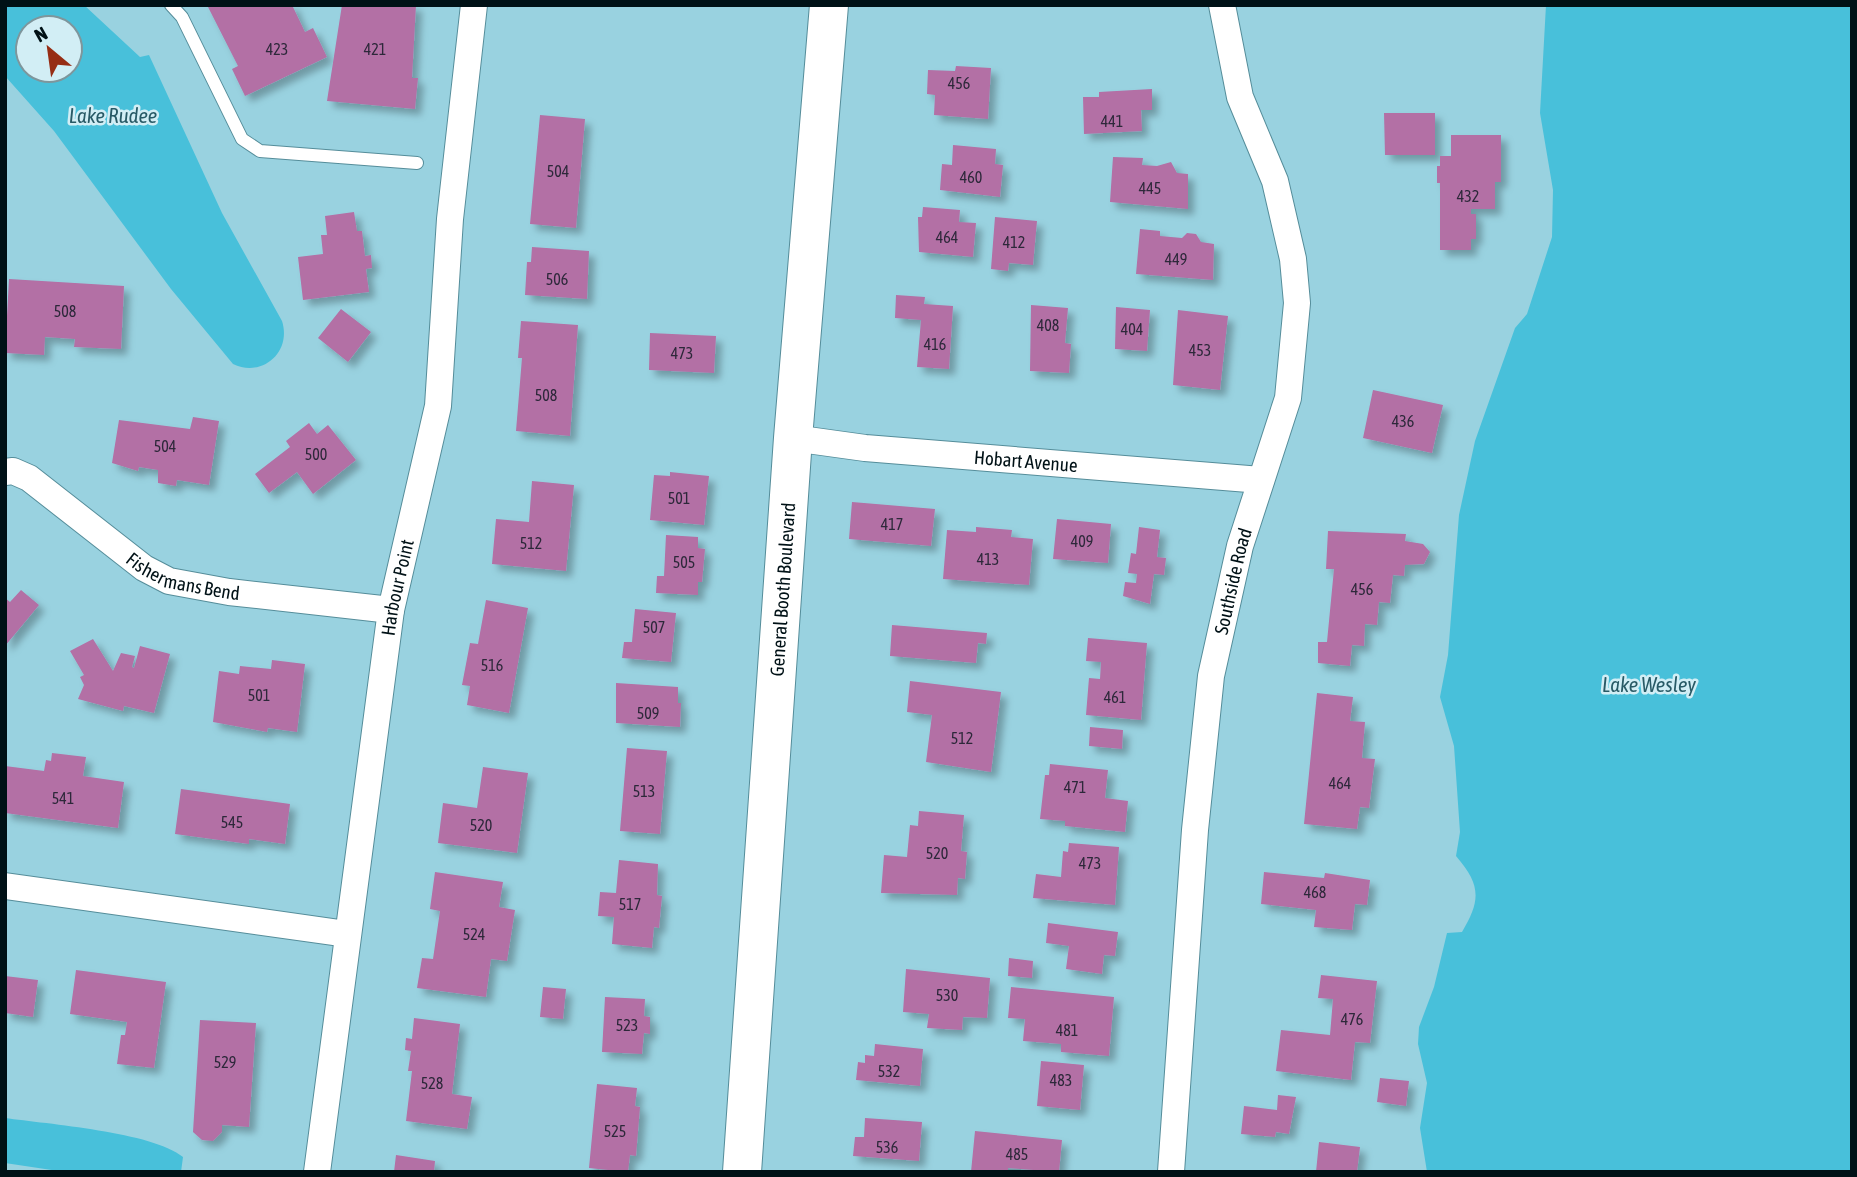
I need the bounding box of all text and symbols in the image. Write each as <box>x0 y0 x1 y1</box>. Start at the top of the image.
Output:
north arrow <box>14 14 84 84</box>
text: N <box>31 22 51 46</box>
house number: 423 <box>266 40 288 58</box>
house number: 421 <box>364 40 386 58</box>
house number: 456 <box>948 74 970 92</box>
water label: Lake Rudee <box>69 103 157 127</box>
house number: 441 <box>1101 112 1123 130</box>
house number: 504 <box>547 162 569 180</box>
house number: 460 <box>960 168 982 186</box>
house number: 445 <box>1139 179 1161 197</box>
house number: 432 <box>1457 187 1479 205</box>
house number: 464 <box>936 228 958 246</box>
house number: 412 <box>1003 233 1025 251</box>
house number: 449 <box>1165 250 1187 268</box>
house number: 506 <box>546 270 568 288</box>
house number: 508 <box>54 302 76 320</box>
house number: 408 <box>1037 316 1059 334</box>
house number: 404 <box>1121 320 1143 338</box>
house number: 416 <box>924 335 946 353</box>
house number: 453 <box>1189 341 1211 359</box>
house number: 473 <box>671 344 693 362</box>
house number: 508 <box>535 386 557 404</box>
house number: 436 <box>1392 412 1414 430</box>
house number: 504 <box>154 437 176 455</box>
house number: 500 <box>305 445 327 463</box>
street label: Hobart Avenue <box>973 446 1079 476</box>
house number: 501 <box>668 489 690 507</box>
street label: General Booth Boulevard <box>765 502 799 677</box>
house number: 417 <box>881 515 903 533</box>
street label: Southside Road <box>1210 525 1256 636</box>
house number: 409 <box>1071 532 1093 550</box>
house number: 512 <box>520 534 542 552</box>
street label: Harbour Point <box>377 537 418 637</box>
street label: Fishermans Bend <box>122 548 241 604</box>
house number: 413 <box>977 550 999 568</box>
house number: 505 <box>673 553 695 571</box>
house number: 456 <box>1351 580 1373 598</box>
house number: 507 <box>643 618 665 636</box>
house number: 516 <box>481 656 503 674</box>
water label: Lake Wesley <box>1602 672 1696 696</box>
house number: 501 <box>248 686 270 704</box>
house number: 461 <box>1104 688 1126 706</box>
house number: 509 <box>637 704 659 722</box>
house number: 512 <box>951 729 973 747</box>
house number: 464 <box>1329 774 1351 792</box>
house number: 471 <box>1064 778 1086 796</box>
house number: 513 <box>633 782 655 800</box>
house number: 541 <box>52 789 74 807</box>
house number: 545 <box>221 813 243 831</box>
house number: 520 <box>470 816 492 834</box>
house number: 520 <box>926 844 948 862</box>
house number: 473 <box>1079 854 1101 872</box>
house number: 468 <box>1304 883 1326 901</box>
house number: 517 <box>619 895 641 913</box>
house number: 524 <box>463 925 485 943</box>
house number: 530 <box>936 986 958 1004</box>
house number: 476 <box>1341 1010 1363 1028</box>
house number: 523 <box>616 1016 638 1034</box>
house number: 481 <box>1056 1021 1078 1039</box>
house number: 529 <box>214 1053 236 1071</box>
house number: 532 <box>878 1062 900 1080</box>
house number: 483 <box>1050 1071 1072 1089</box>
house number: 528 <box>421 1074 443 1092</box>
house number: 525 <box>604 1122 626 1140</box>
house number: 536 <box>876 1138 898 1156</box>
house number: 485 <box>1006 1145 1028 1163</box>

